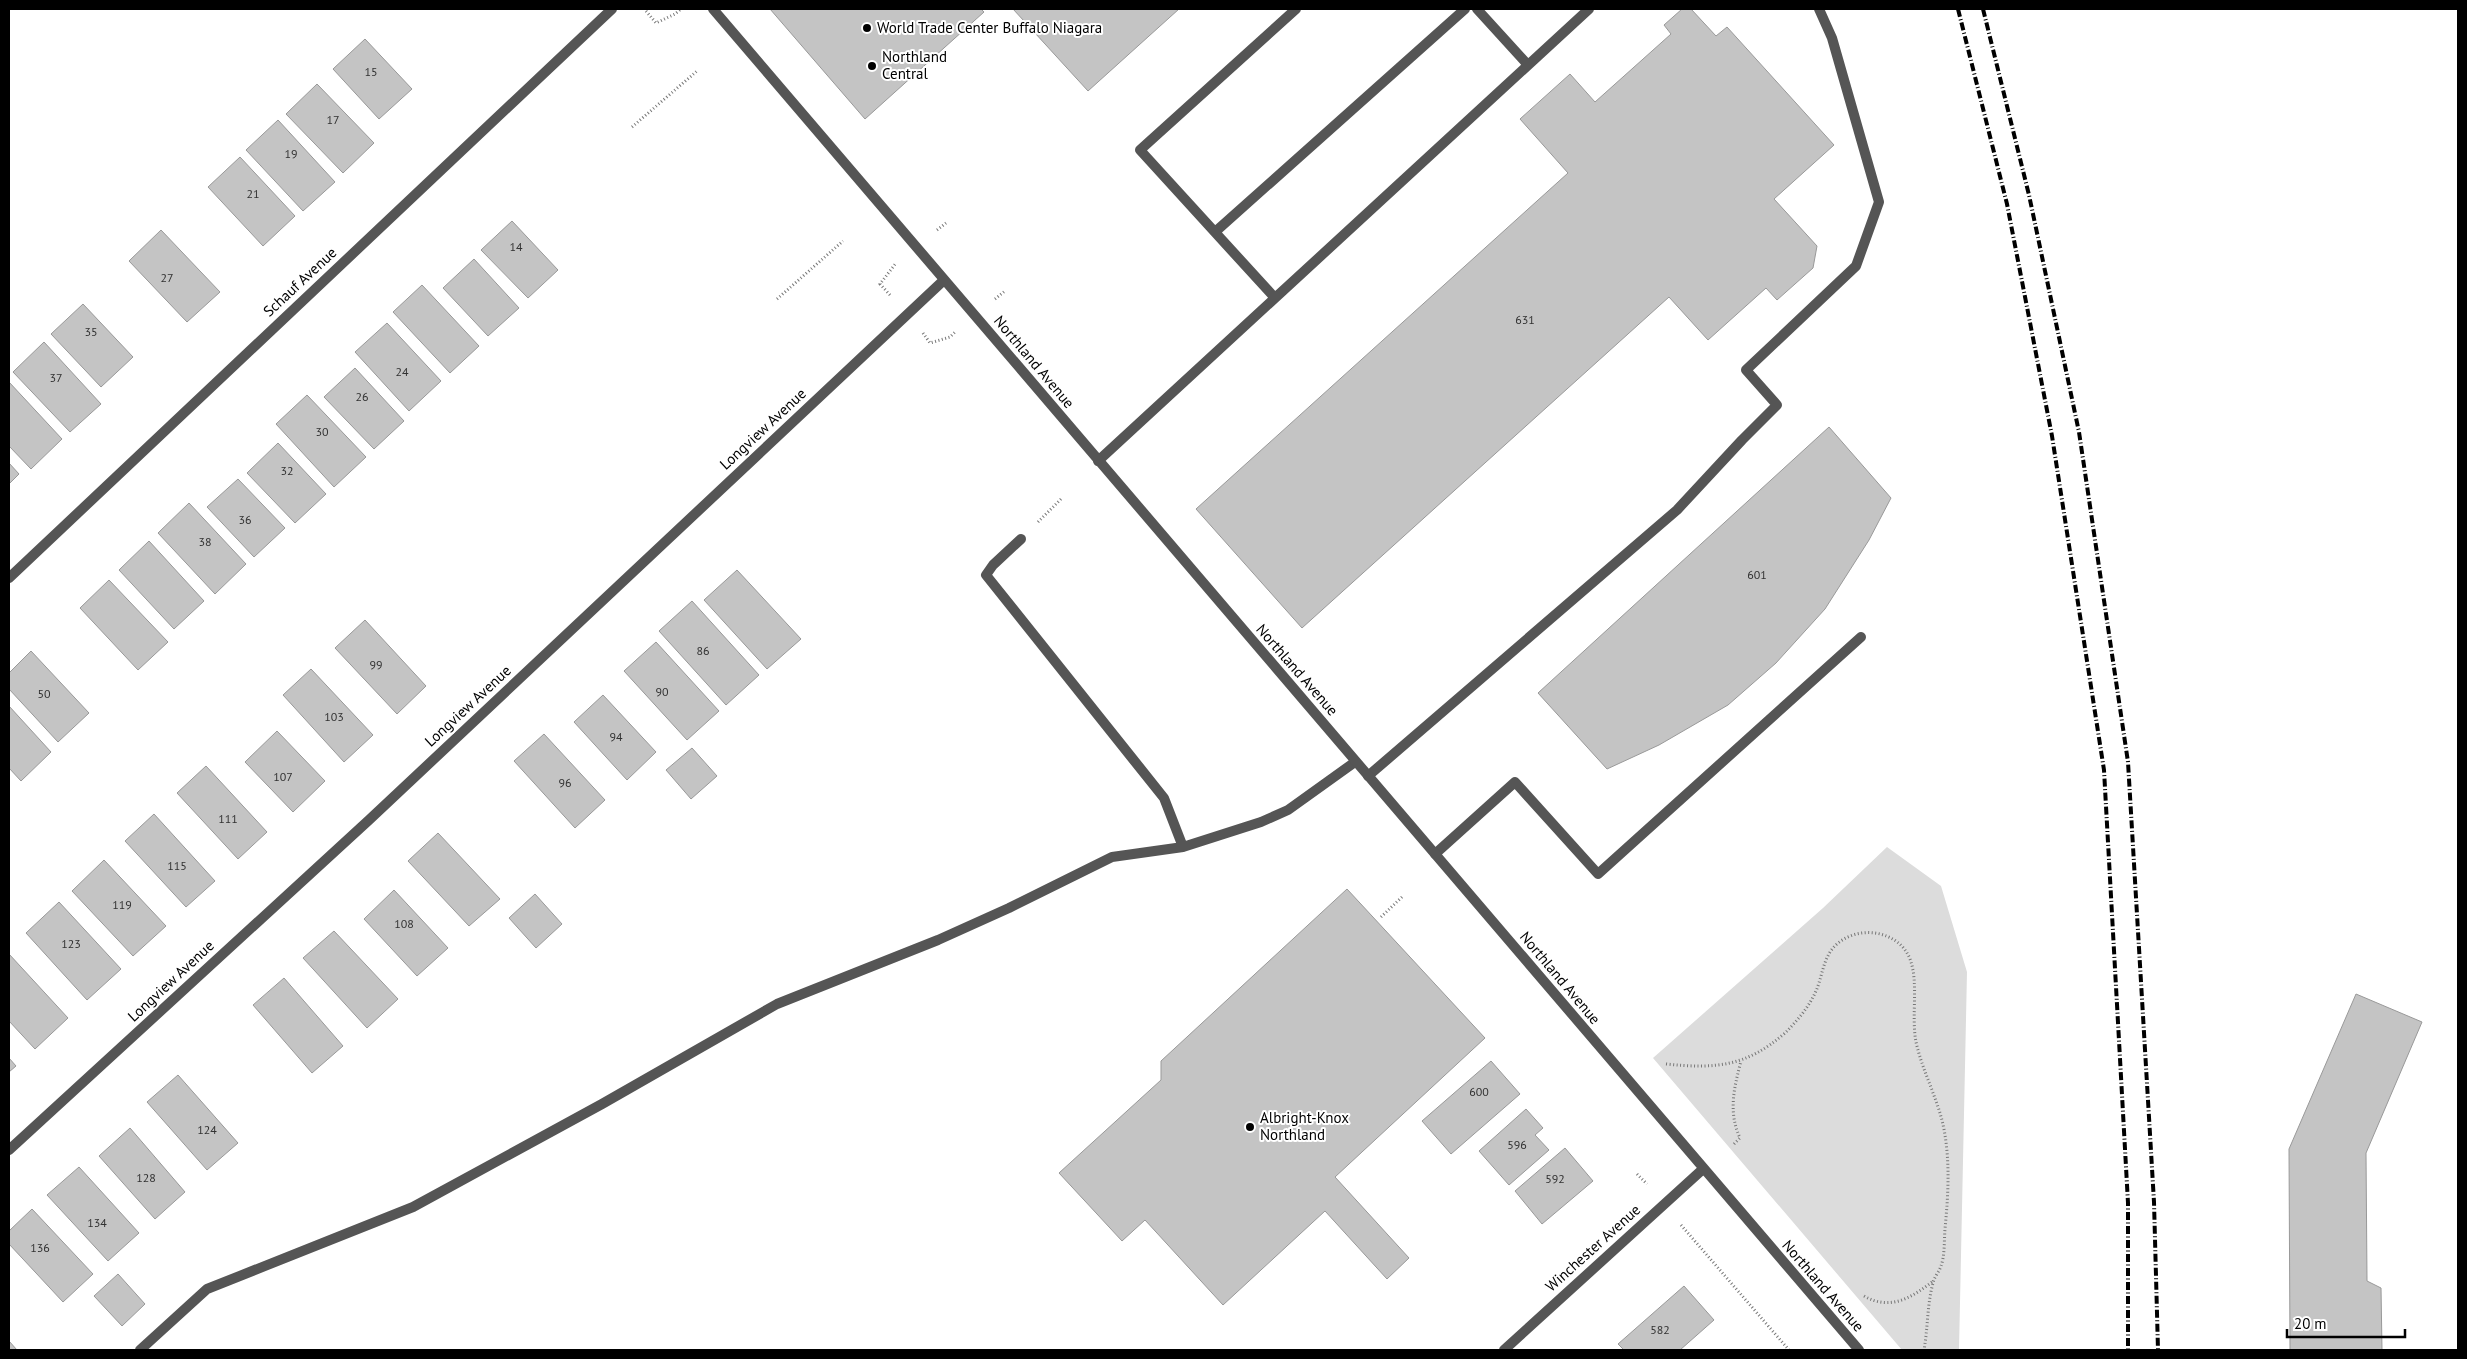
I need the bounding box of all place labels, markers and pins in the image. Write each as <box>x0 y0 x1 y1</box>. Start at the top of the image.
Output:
place label: World Trade Center Buffalo Niagara <box>877 18 1102 37</box>
marker: World Trade Center Buffalo Niagara <box>861 22 873 34</box>
place label: Northland Central <box>882 47 947 83</box>
marker: Northland Central <box>866 60 878 72</box>
place label: Albright-Knox Northland <box>1260 1108 1349 1144</box>
marker: Albright-Knox Northland <box>1244 1121 1256 1133</box>

